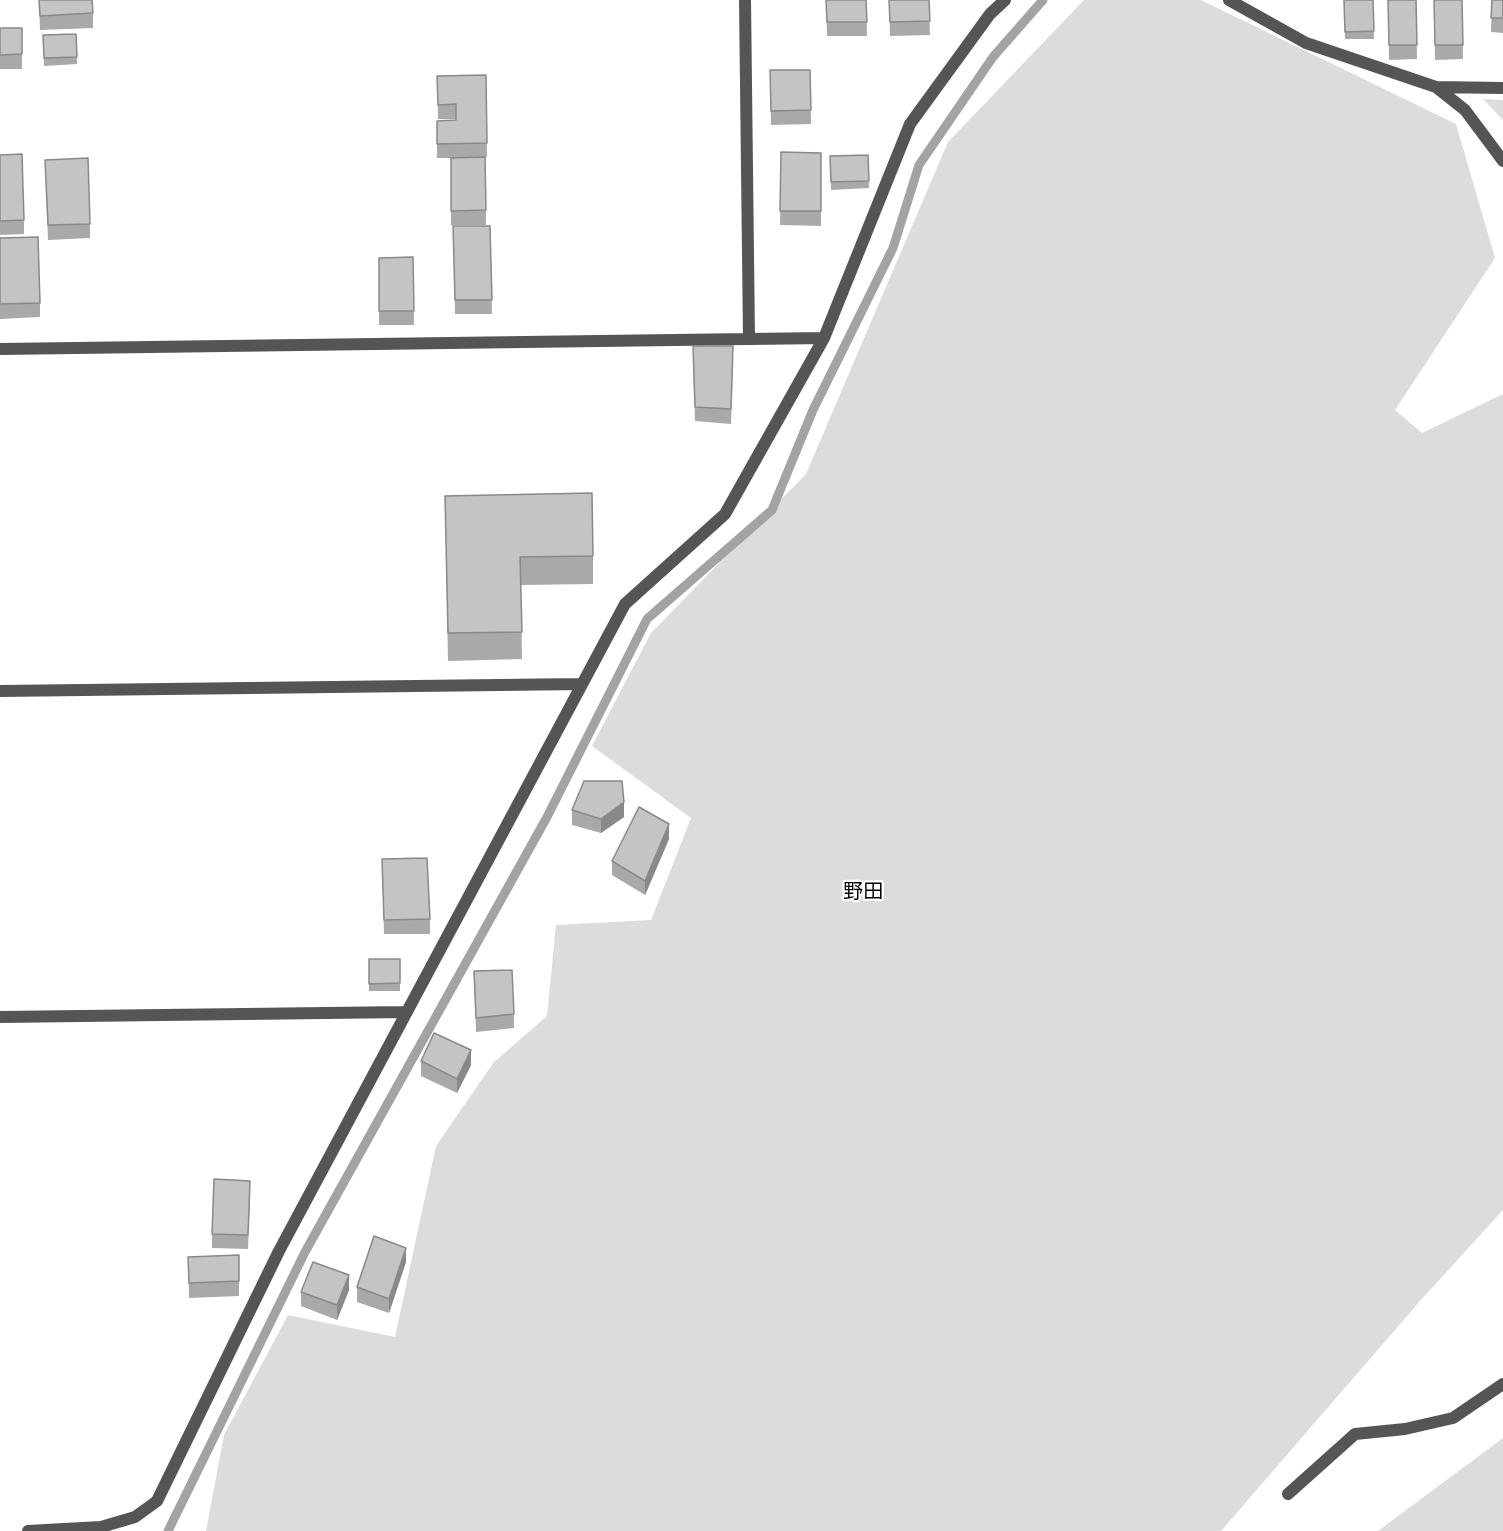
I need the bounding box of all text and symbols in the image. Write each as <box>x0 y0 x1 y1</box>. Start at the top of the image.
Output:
district label: 野田 <box>843 880 883 904</box>

